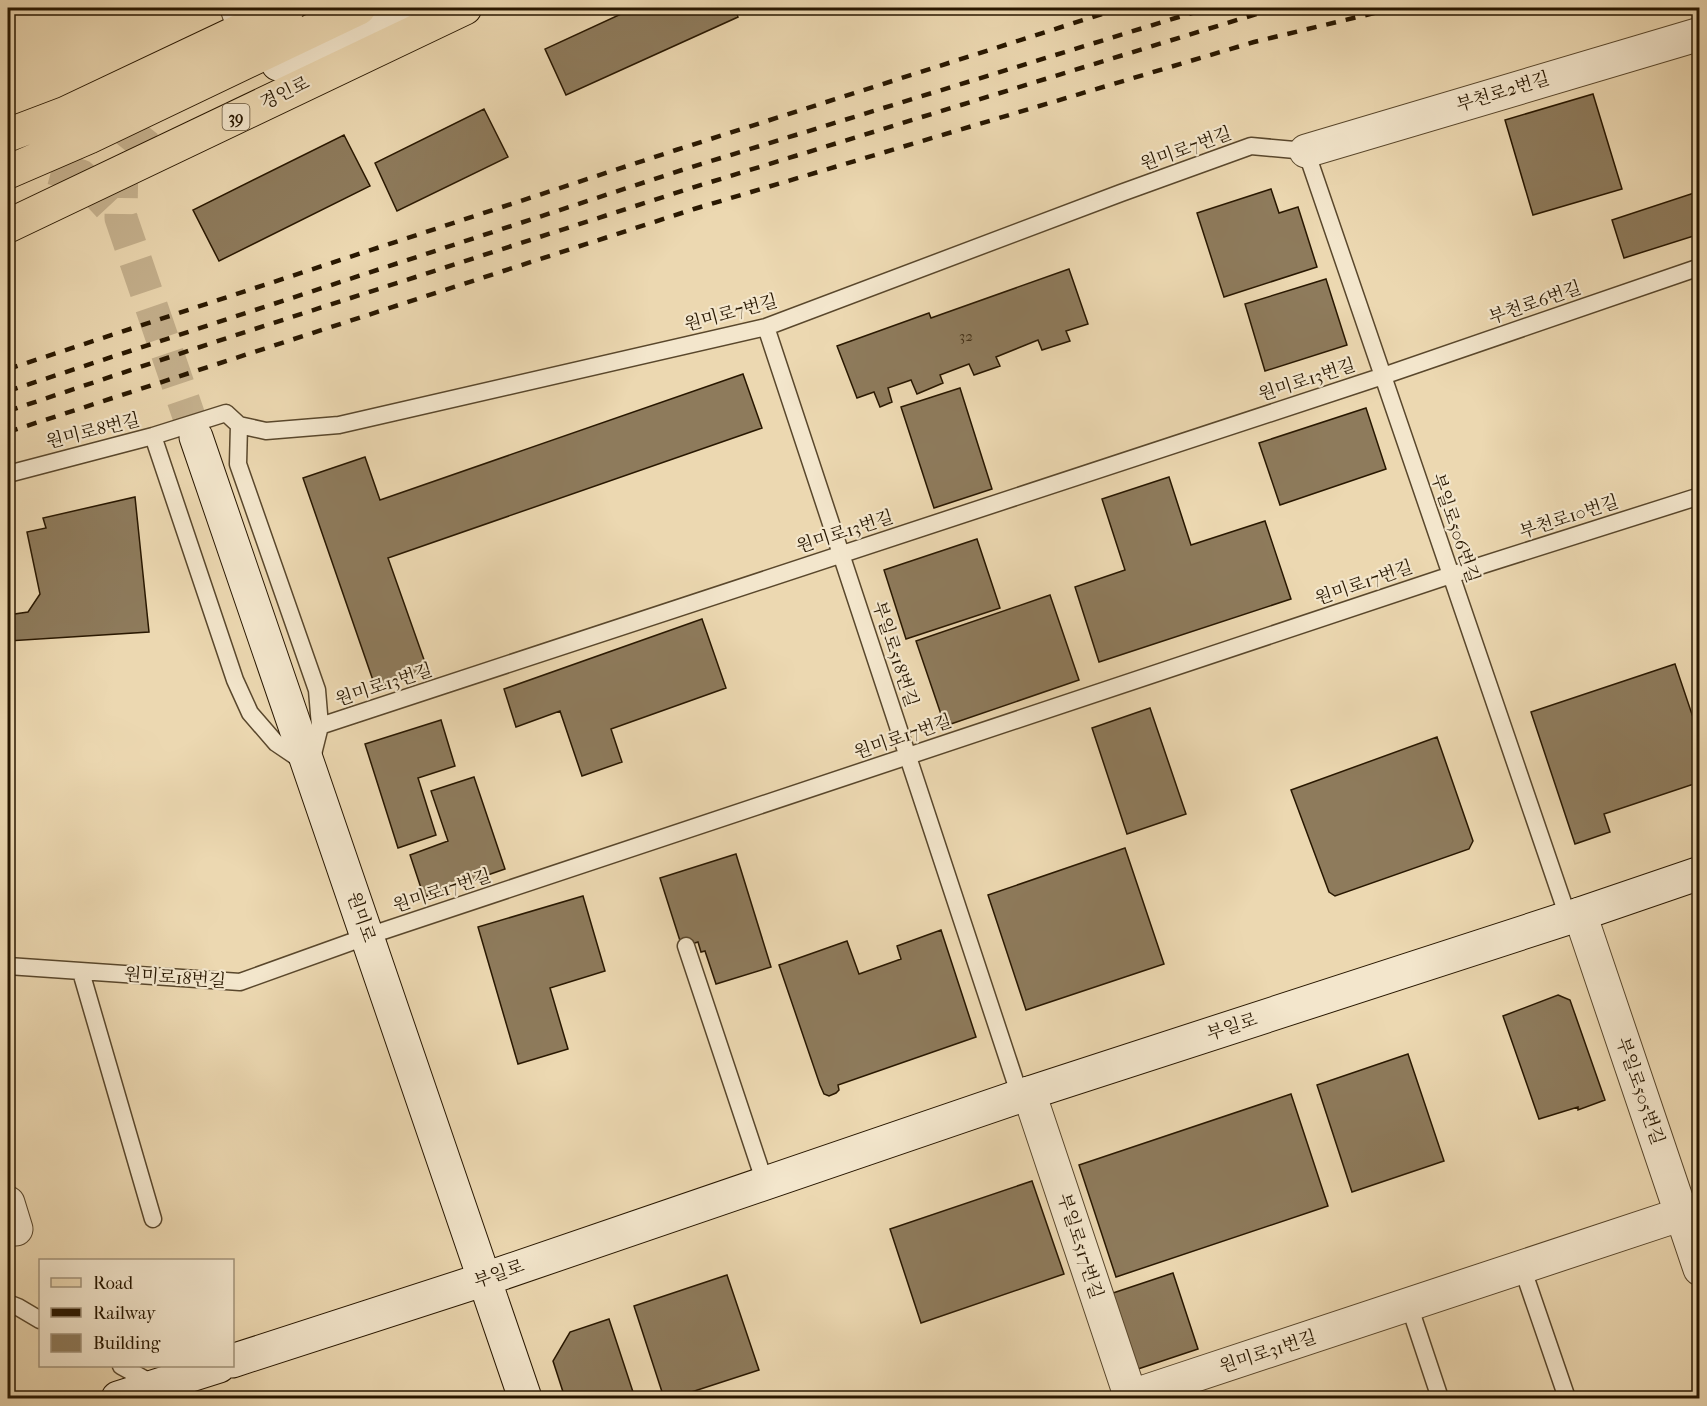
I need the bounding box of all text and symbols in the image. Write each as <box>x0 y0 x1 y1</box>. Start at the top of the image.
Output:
street label: 부천로2번길 <box>1454 68 1552 116</box>
street label: 경인로 <box>257 72 313 114</box>
road number: 39 <box>222 104 250 130</box>
street label: 원미로7번길 <box>1137 123 1235 175</box>
street label: 부천로6번길 <box>1486 277 1584 329</box>
street label: 원미로7번길 <box>682 290 780 336</box>
house number: 32 <box>959 327 973 345</box>
street label: 원미로13번길 <box>1256 354 1358 406</box>
street label: 원미로8번길 <box>44 409 142 453</box>
street label: 부일로506번길 <box>1426 471 1484 585</box>
street label: 부천로10번길 <box>1517 491 1621 543</box>
street label: 원미로13번길 <box>794 506 896 558</box>
street label: 원미로17번길 <box>1312 556 1416 610</box>
street label: 부일로518번길 <box>868 598 922 710</box>
street label: 원미로13번길 <box>333 659 435 711</box>
street label: 원미로17번길 <box>851 710 955 764</box>
street label: 원미로17번길 <box>390 865 494 917</box>
street label: 원미로 <box>343 889 379 945</box>
street label: 원미로18번길 <box>123 964 227 992</box>
street label: 부일로 <box>1204 1009 1260 1045</box>
street label: 부일로505번길 <box>1612 1034 1668 1148</box>
street label: 부일로517번길 <box>1053 1191 1107 1301</box>
street label: 부일로 <box>471 1256 527 1292</box>
legend <box>39 1259 234 1367</box>
text: Road <box>93 1273 133 1294</box>
text: Railway <box>93 1303 157 1324</box>
street label: 원미로31번길 <box>1217 1326 1319 1378</box>
text: Building <box>93 1333 161 1354</box>

